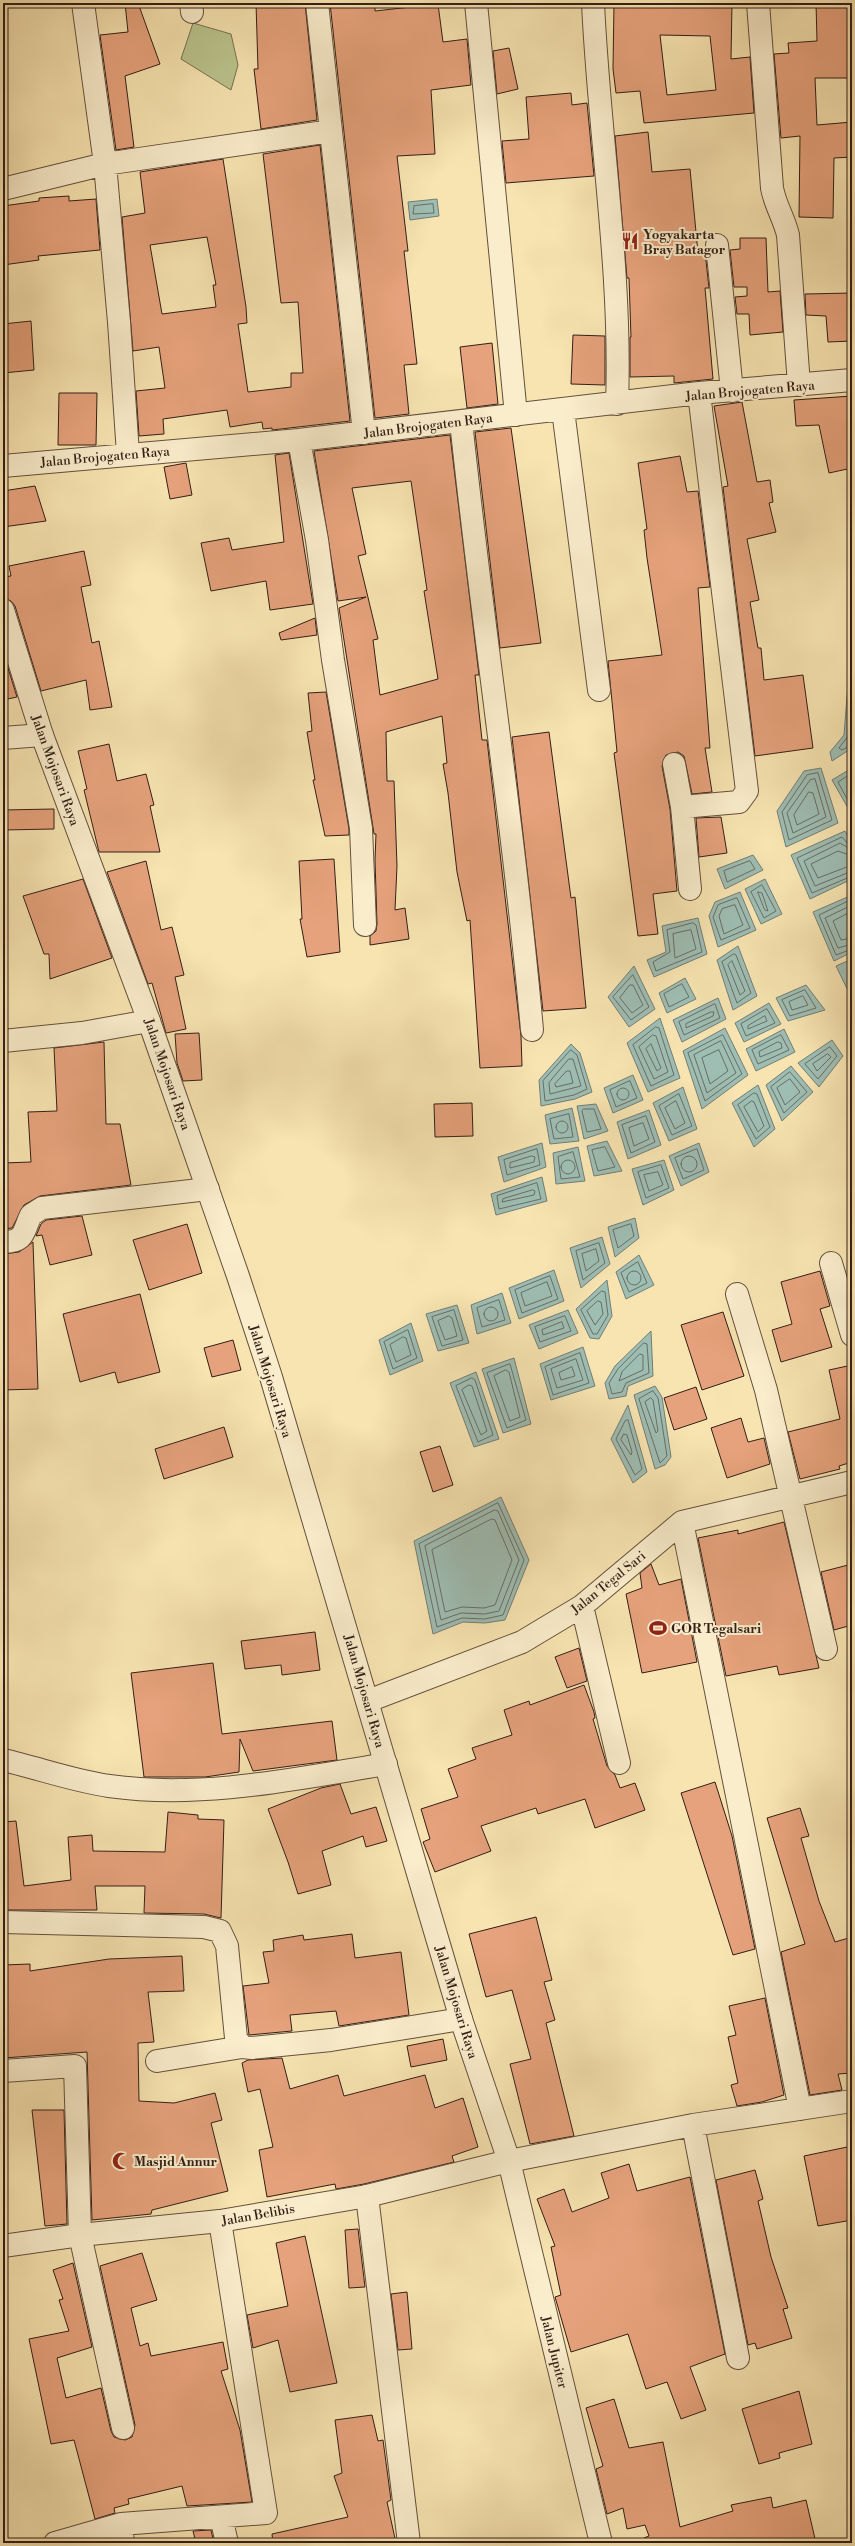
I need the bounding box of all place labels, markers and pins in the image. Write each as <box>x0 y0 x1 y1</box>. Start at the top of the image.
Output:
place label: Yogyakarta Bray Batagor <box>643 227 726 258</box>
restaurant icon: Yogyakarta Bray Batagor <box>620 231 640 251</box>
sports icon: GOR Tegalsari <box>648 1618 668 1638</box>
place label: GOR Tegalsari <box>671 1621 761 1637</box>
mosque icon: Masjid Annur <box>111 2151 131 2171</box>
place label: Masjid Annur <box>134 2154 217 2170</box>

